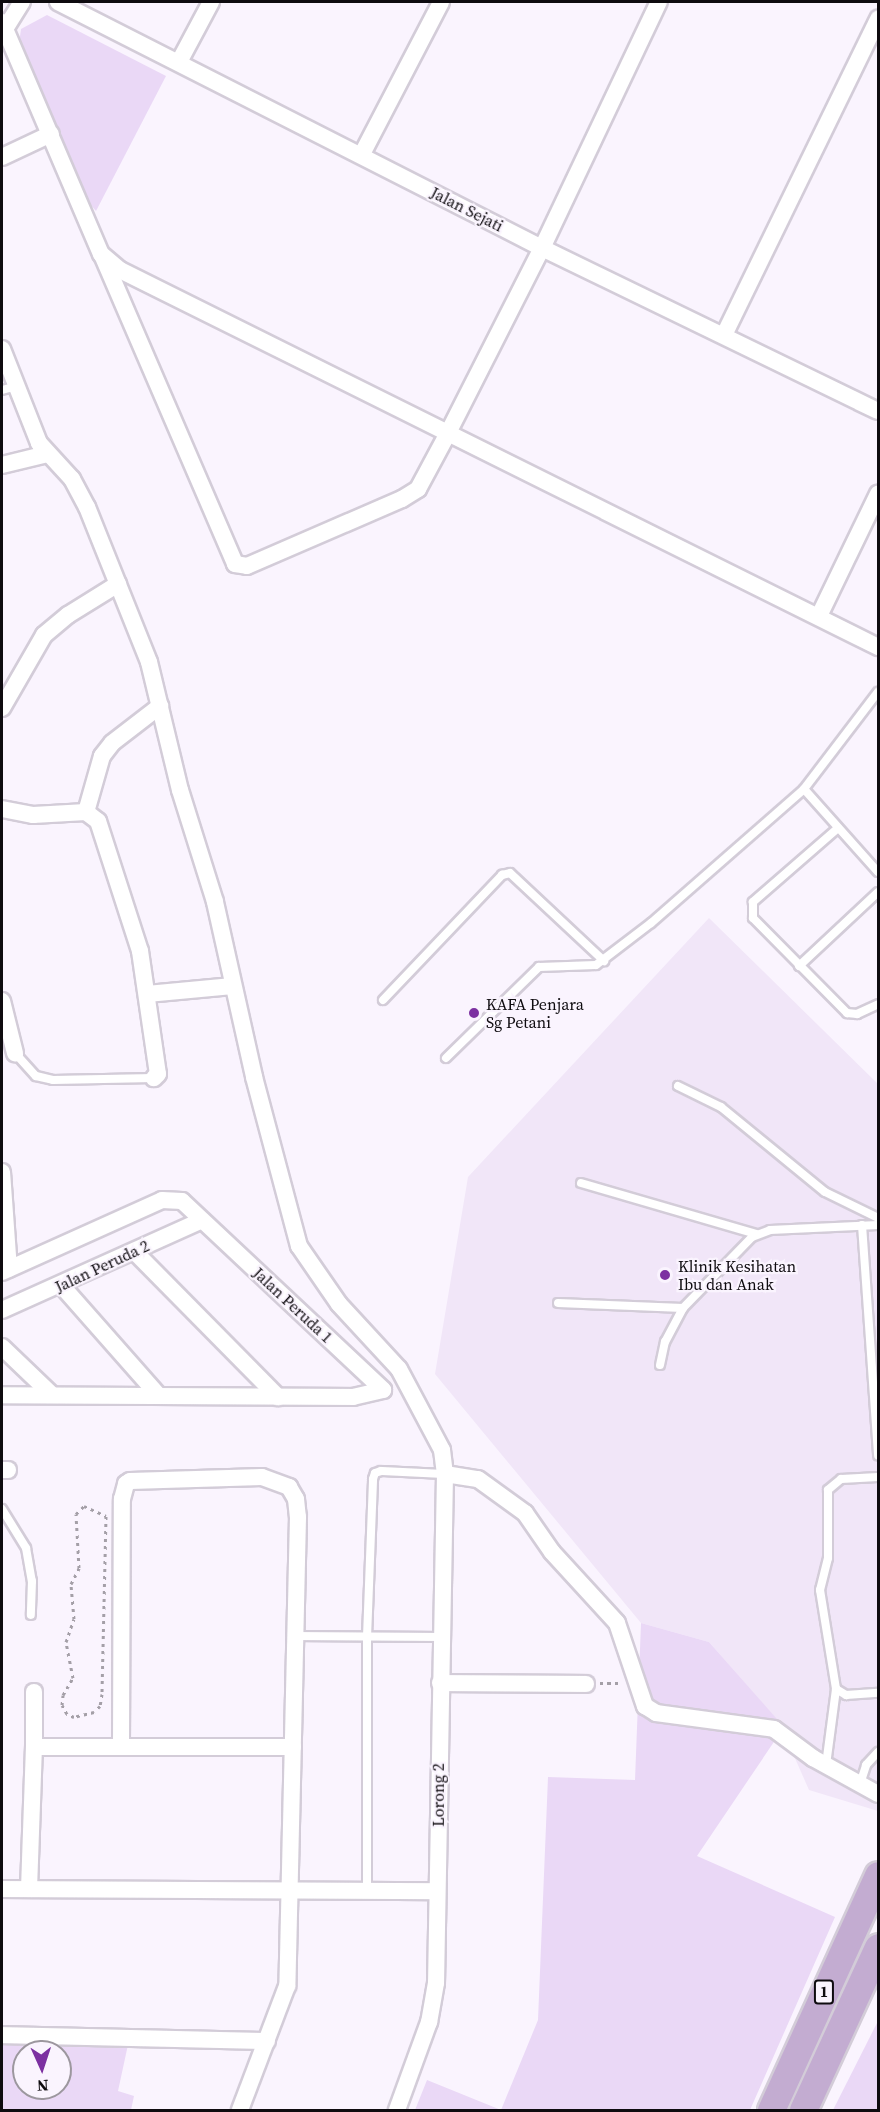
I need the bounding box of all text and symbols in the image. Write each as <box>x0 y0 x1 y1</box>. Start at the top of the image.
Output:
street label: Jalan Sejati <box>428 183 506 235</box>
place label: KAFA Penjara Sg Petani <box>486 994 584 1032</box>
marker: KAFA Penjara Sg Petani <box>467 1006 481 1020</box>
street label: Jalan Peruda 2 <box>52 1236 152 1296</box>
place label: Klinik Kesihatan Ibu dan Anak <box>678 1256 796 1294</box>
street label: Jalan Peruda 1 <box>249 1263 337 1347</box>
marker: Klinik Kesihatan Ibu dan Anak <box>656 1266 674 1284</box>
street label: Lorong 2 <box>428 1763 448 1827</box>
road number: 1 <box>814 1980 834 2004</box>
north arrow <box>12 2040 72 2100</box>
text: N <box>36 2075 49 2097</box>

